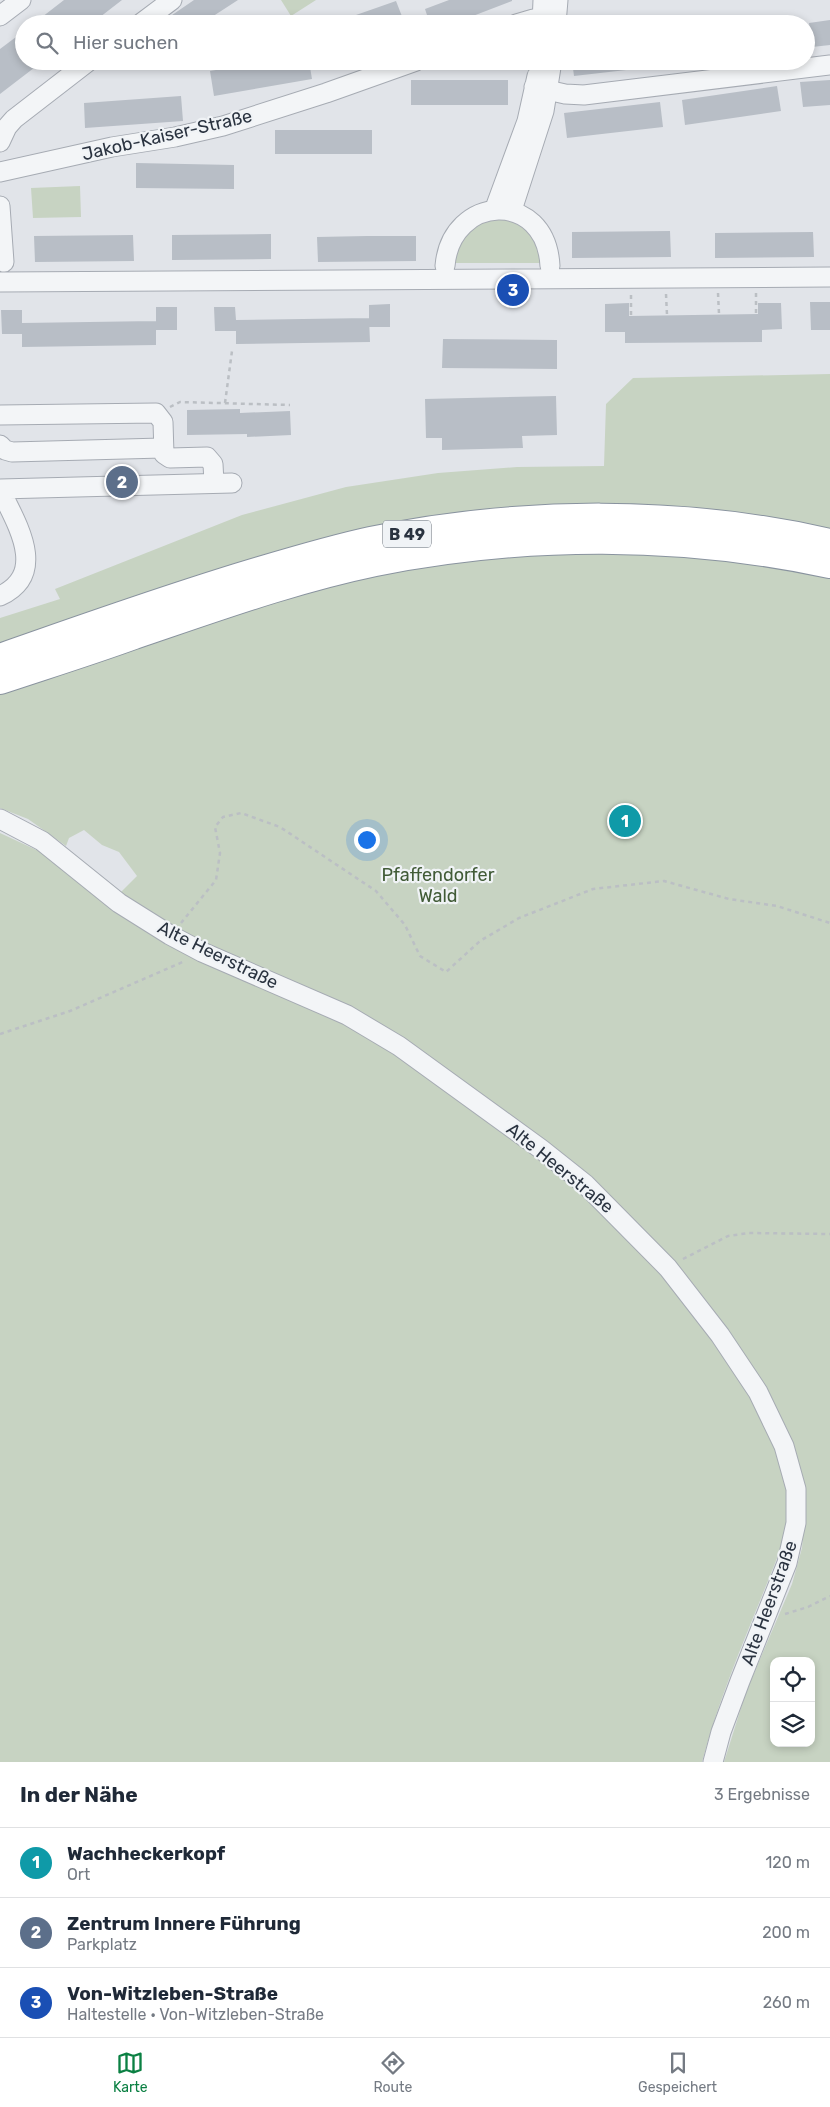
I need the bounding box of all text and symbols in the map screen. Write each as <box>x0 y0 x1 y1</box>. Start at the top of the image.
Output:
search box <box>15 15 815 70</box>
icon: search <box>33 29 61 57</box>
text: Hier suchen <box>73 31 179 54</box>
street label: Jakob-Kaiser-Straße <box>80 105 254 165</box>
pin: 3 <box>497 271 529 309</box>
pin: 2 <box>106 463 138 501</box>
road number: B 49 <box>383 520 431 548</box>
pin: 1 <box>609 802 641 840</box>
your location <box>354 827 380 853</box>
park label: Pfaffendorfer Wald <box>381 864 495 907</box>
street label: Alte Heerstraße <box>154 916 282 994</box>
street label: Alte Heerstraße <box>502 1118 618 1218</box>
street label: Alte Heerstraße <box>736 1538 802 1668</box>
map controls <box>770 1657 815 1747</box>
button: locate <box>770 1657 815 1702</box>
button: layers <box>770 1702 815 1747</box>
text: In der Nähe <box>20 1782 138 1807</box>
text: 3 Ergebnisse <box>714 1785 810 1804</box>
text: Wachheckerkopf <box>67 1842 225 1865</box>
text: 1 <box>32 1853 40 1872</box>
text: 120 m <box>765 1853 810 1872</box>
text: Ort <box>67 1865 90 1884</box>
text: Zentrum Innere Führung <box>67 1912 301 1935</box>
text: 2 <box>31 1923 41 1942</box>
text: 200 m <box>762 1923 810 1942</box>
text: Parkplatz <box>67 1935 137 1954</box>
text: Von-Witzleben-Straße <box>67 1982 278 2005</box>
text: 3 <box>31 1993 41 2012</box>
text: 260 m <box>763 1993 810 2012</box>
text: Haltestelle · Von-Witzleben-Straße <box>67 2005 324 2024</box>
tab: Karte <box>113 2049 148 2096</box>
tab: Route <box>373 2049 412 2096</box>
tab: Gespeichert <box>638 2049 717 2096</box>

